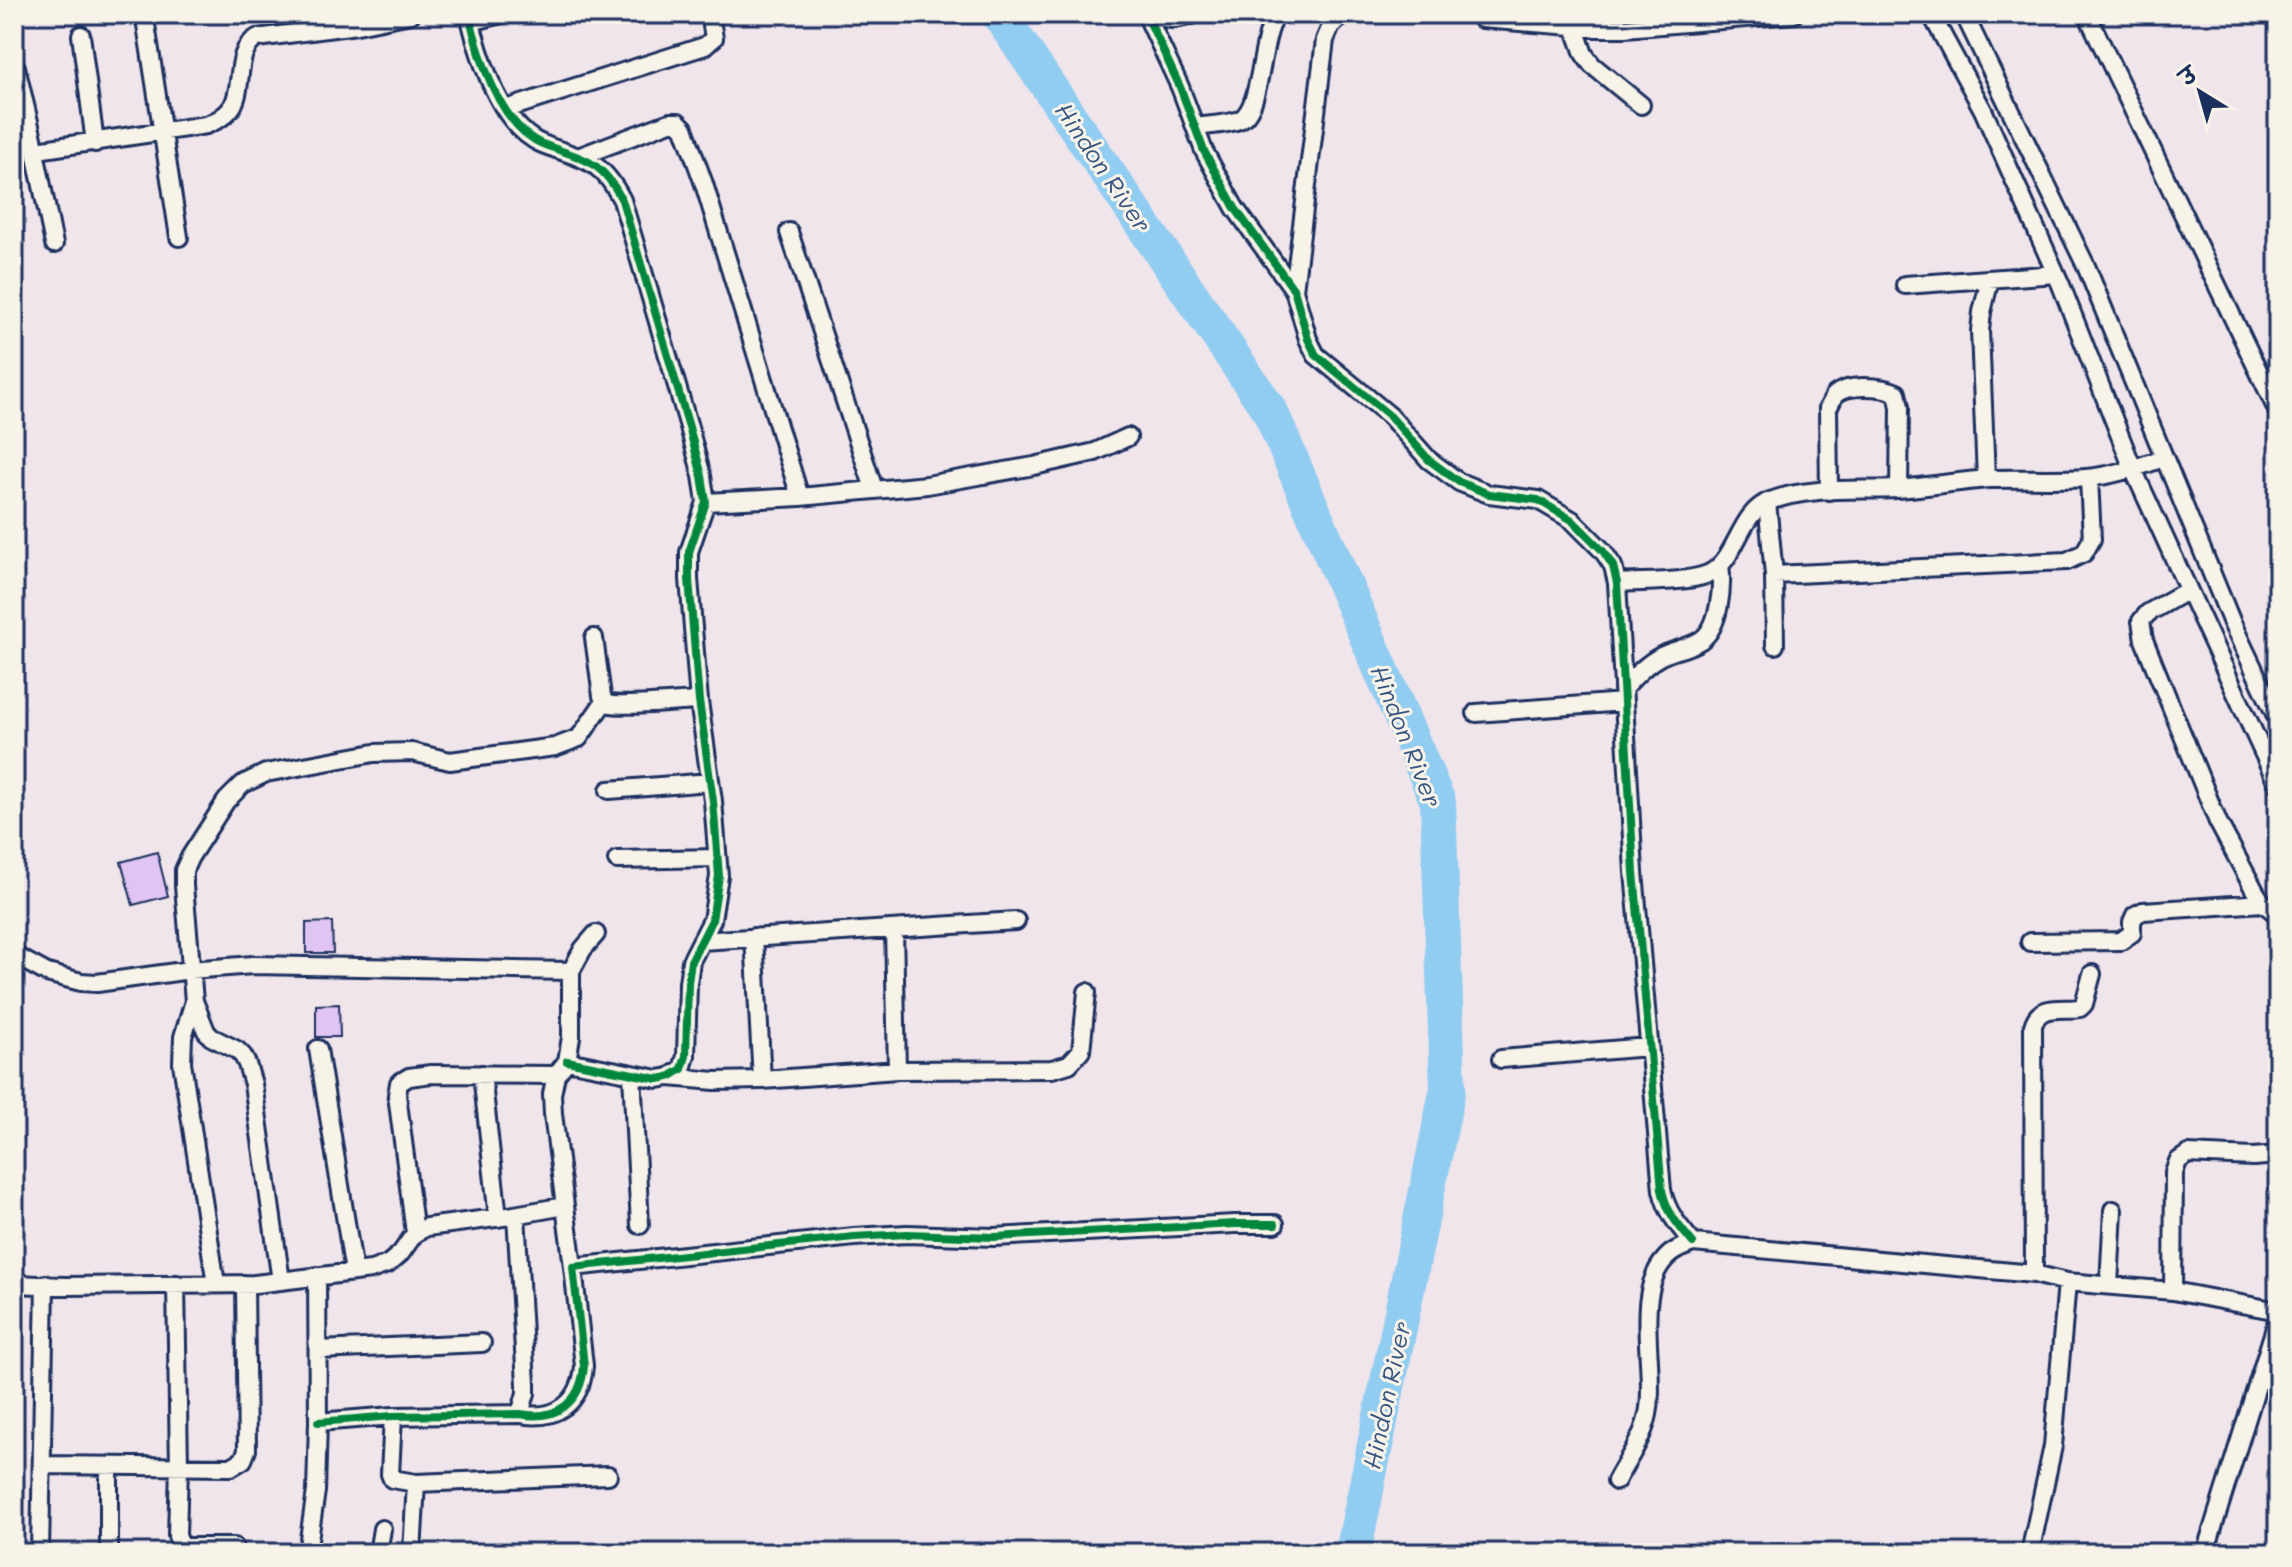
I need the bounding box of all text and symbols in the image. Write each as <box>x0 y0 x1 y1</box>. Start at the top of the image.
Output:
north arrow <box>2160 52 2240 132</box>
text: उ <box>2171 58 2204 93</box>
water label: Hindon River <box>1049 96 1159 238</box>
water label: Hindon River <box>1364 660 1450 812</box>
water label: Hindon River <box>1355 1318 1417 1472</box>

